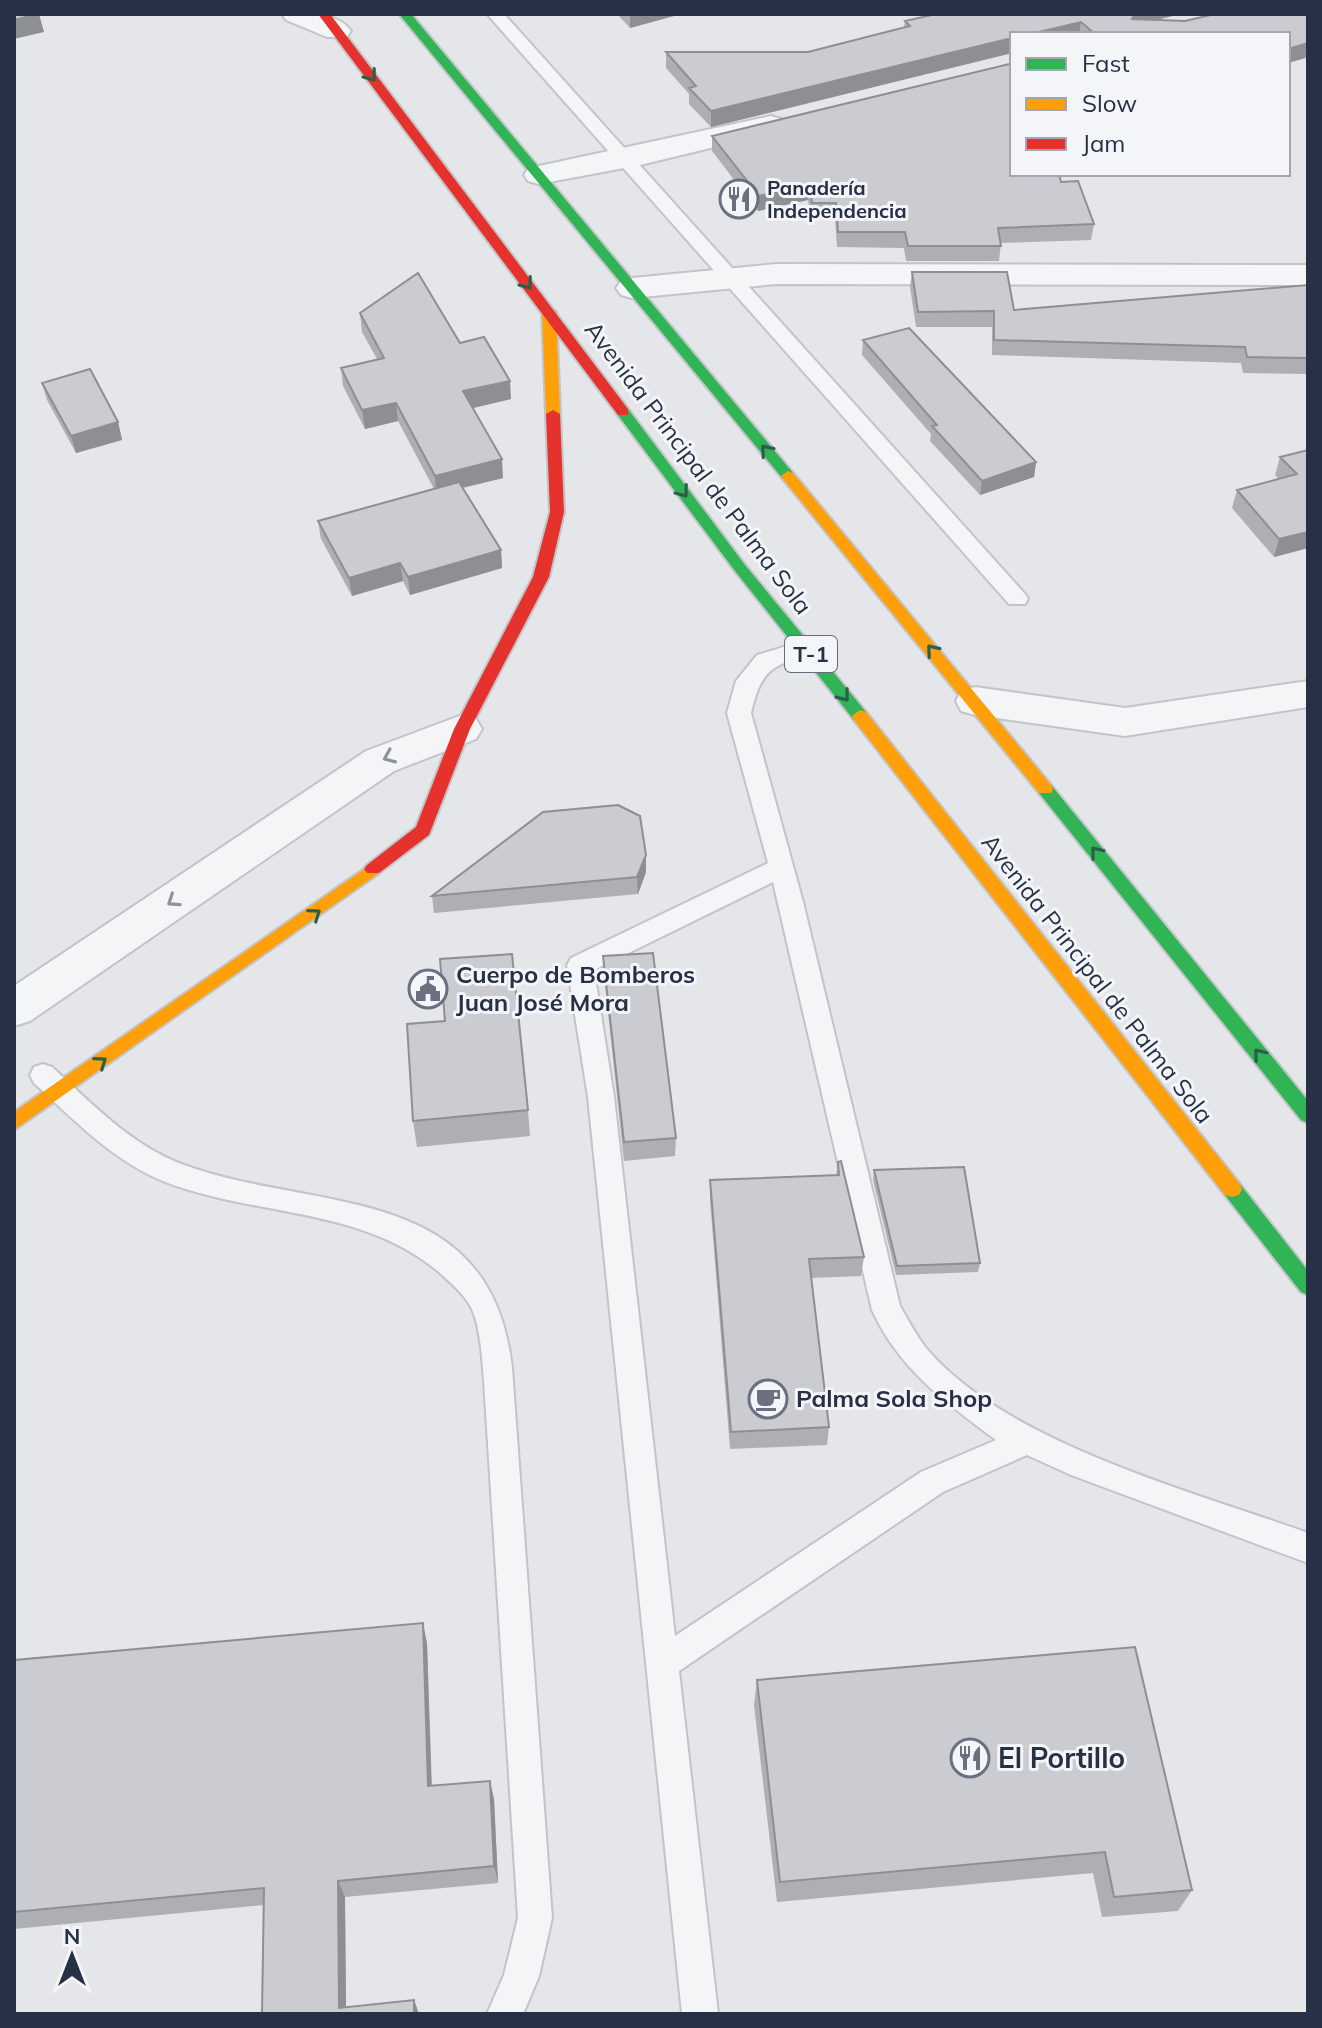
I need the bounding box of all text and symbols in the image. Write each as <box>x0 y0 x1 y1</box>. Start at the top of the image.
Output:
legend <box>1010 32 1290 176</box>
text: Fast <box>1082 48 1130 78</box>
one-way arrow <box>361 67 376 82</box>
text: Slow <box>1082 88 1137 118</box>
text: Jam <box>1082 128 1125 158</box>
place label: Panadería Independencia <box>767 175 907 223</box>
restaurant icon: Panadería Independencia <box>718 178 760 220</box>
one-way arrow <box>518 275 532 290</box>
street label: Avenida Principal de Palma Sola <box>579 315 819 620</box>
one-way arrow <box>761 444 776 459</box>
one-way arrow <box>674 483 688 498</box>
road number: T-1 <box>785 636 837 672</box>
one-way arrow <box>927 644 942 659</box>
one-way arrow <box>835 687 849 702</box>
one-way arrow <box>383 748 397 764</box>
street label: Avenida Principal de Palma Sola <box>975 828 1220 1129</box>
one-way arrow <box>1091 846 1106 861</box>
one-way arrow <box>167 891 181 906</box>
one-way arrow <box>307 909 321 924</box>
place label: Cuerpo de Bomberos Juan José Mora <box>456 959 695 1017</box>
public building icon: Cuerpo de Bomberos Juan José Mora <box>407 968 449 1010</box>
one-way arrow <box>1254 1049 1269 1063</box>
one-way arrow <box>93 1057 107 1072</box>
cafe icon: Palma Sola Shop <box>747 1378 789 1420</box>
place label: Palma Sola Shop <box>796 1383 992 1413</box>
restaurant icon: El Portillo <box>949 1737 991 1779</box>
place label: El Portillo <box>998 1740 1125 1775</box>
north arrow <box>32 1916 112 1996</box>
text: N <box>64 1922 80 1950</box>

